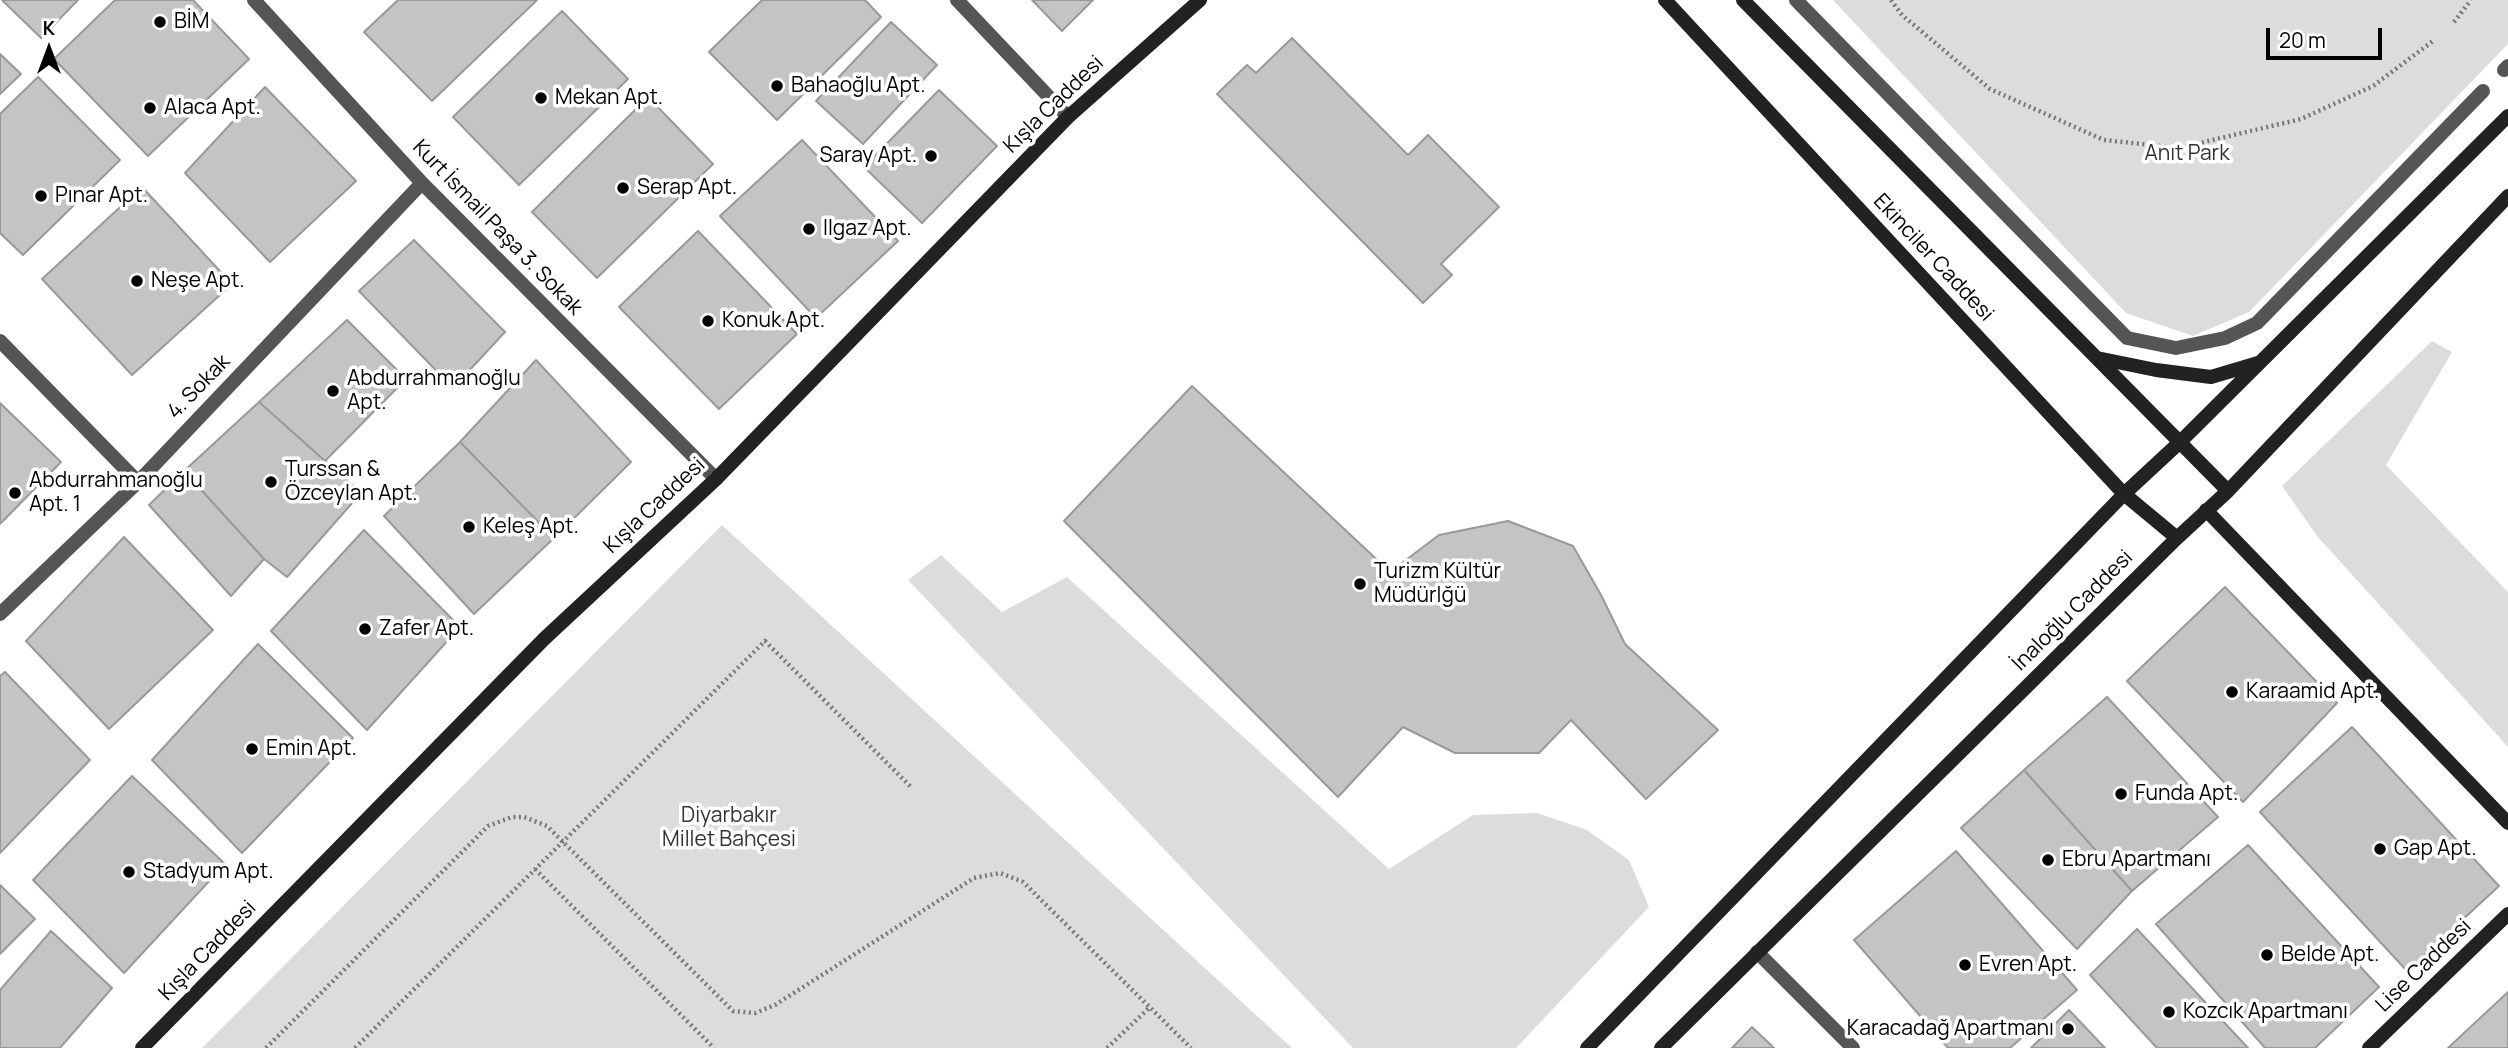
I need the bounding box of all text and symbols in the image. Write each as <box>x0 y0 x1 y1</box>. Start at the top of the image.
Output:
place label: BİM <box>174 9 209 35</box>
north arrow <box>14 14 84 84</box>
marker: BİM <box>152 14 168 30</box>
scale bar <box>2270 14 2386 58</box>
text: K <box>43 15 55 41</box>
text: 20 m <box>2279 26 2326 54</box>
street label: Kışla Caddesi <box>999 51 1109 159</box>
place label: Bahaoğlu Apt. <box>791 73 926 99</box>
marker: Bahaoğlu Apt. <box>769 78 785 94</box>
place label: Mekan Apt. <box>555 85 663 111</box>
marker: Mekan Apt. <box>533 90 549 106</box>
place label: Alaca Apt. <box>164 95 261 121</box>
marker: Alaca Apt. <box>142 100 158 116</box>
street label: Kurt İsmail Paşa 3. Sokak <box>407 135 587 321</box>
park label: Anıt Park <box>2144 141 2230 167</box>
place label: Saray Apt. <box>819 143 917 169</box>
marker: Saray Apt. <box>923 148 939 164</box>
place label: Serap Apt. <box>637 175 737 201</box>
marker: Serap Apt. <box>615 180 631 196</box>
place label: Pınar Apt. <box>55 183 148 209</box>
marker: Pınar Apt. <box>33 188 49 204</box>
street label: Ekinciler Caddesi <box>1868 189 1998 327</box>
place label: Ilgaz Apt. <box>823 216 912 242</box>
marker: Ilgaz Apt. <box>801 221 817 237</box>
place label: Neşe Apt. <box>151 268 245 294</box>
marker: Neşe Apt. <box>129 273 145 289</box>
place label: Konuk Apt. <box>722 308 825 334</box>
marker: Konuk Apt. <box>700 313 716 329</box>
street label: 4. Sokak <box>162 350 236 424</box>
place label: Abdurrahmanoğlu Apt. <box>347 366 521 416</box>
marker: Abdurrahmanoğlu Apt. <box>325 383 341 399</box>
street label: Kışla Caddesi <box>599 453 711 559</box>
place label: Turssan & Özceylan Apt. <box>285 457 418 507</box>
place label: Abdurrahmanoğlu Apt. 1 <box>29 468 203 518</box>
marker: Turssan & Özceylan Apt. <box>263 474 279 490</box>
marker: Abdurrahmanoğlu Apt. 1 <box>7 485 23 501</box>
place label: Keleş Apt. <box>483 514 579 540</box>
marker: Keleş Apt. <box>461 519 477 535</box>
street label: İnaloğlu Caddesi <box>2007 545 2139 677</box>
place label: Turizm Kültür Müdürlğü <box>1374 559 1501 609</box>
marker: Turizm Kültür Müdürlğü <box>1352 576 1368 592</box>
place label: Zafer Apt. <box>379 616 474 642</box>
marker: Zafer Apt. <box>357 621 373 637</box>
place label: Karaamid Apt. <box>2246 679 2379 705</box>
marker: Karaamid Apt. <box>2224 684 2240 700</box>
place label: Emin Apt. <box>266 736 357 762</box>
marker: Emin Apt. <box>244 741 260 757</box>
place label: Funda Apt. <box>2135 781 2238 807</box>
marker: Funda Apt. <box>2113 786 2129 802</box>
park label: Diyarbakır Millet Bahçesi <box>662 803 796 853</box>
place label: Gap Apt. <box>2394 836 2477 862</box>
marker: Gap Apt. <box>2372 841 2388 857</box>
place label: Ebru Apartmanı <box>2062 847 2211 873</box>
marker: Ebru Apartmanı <box>2040 852 2056 868</box>
place label: Stadyum Apt. <box>143 859 273 885</box>
marker: Stadyum Apt. <box>121 864 137 880</box>
street label: Kışla Caddesi <box>154 896 262 1006</box>
street label: Lise Caddesi <box>2371 914 2477 1018</box>
place label: Belde Apt. <box>2281 942 2379 968</box>
marker: Belde Apt. <box>2259 947 2275 963</box>
place label: Evren Apt. <box>1979 952 2077 978</box>
marker: Evren Apt. <box>1957 957 1973 973</box>
place label: Kozcık Apartmanı <box>2183 999 2348 1025</box>
marker: Kozcık Apartmanı <box>2161 1004 2177 1020</box>
place label: Karacadağ Apartmanı <box>1847 1016 2054 1042</box>
marker: Karacadağ Apartmanı <box>2060 1021 2076 1037</box>

